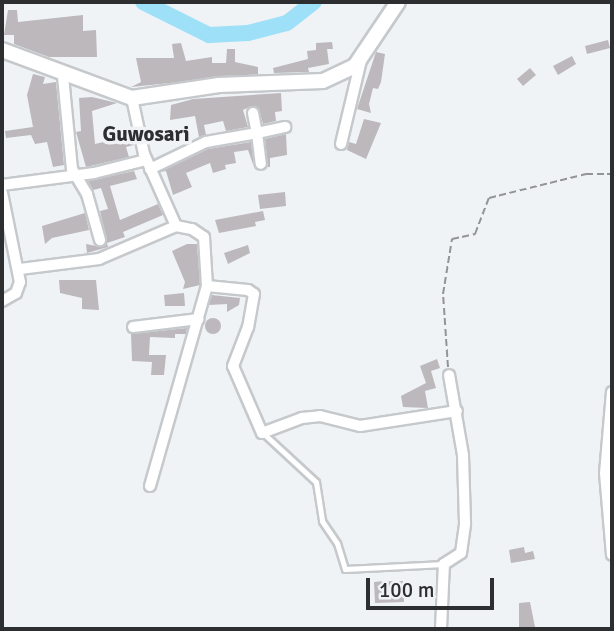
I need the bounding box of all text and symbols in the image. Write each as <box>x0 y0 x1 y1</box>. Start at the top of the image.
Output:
district label: Guwosari <box>102 121 190 147</box>
scale bar <box>369 564 497 608</box>
text: 100 m <box>379 577 434 603</box>

